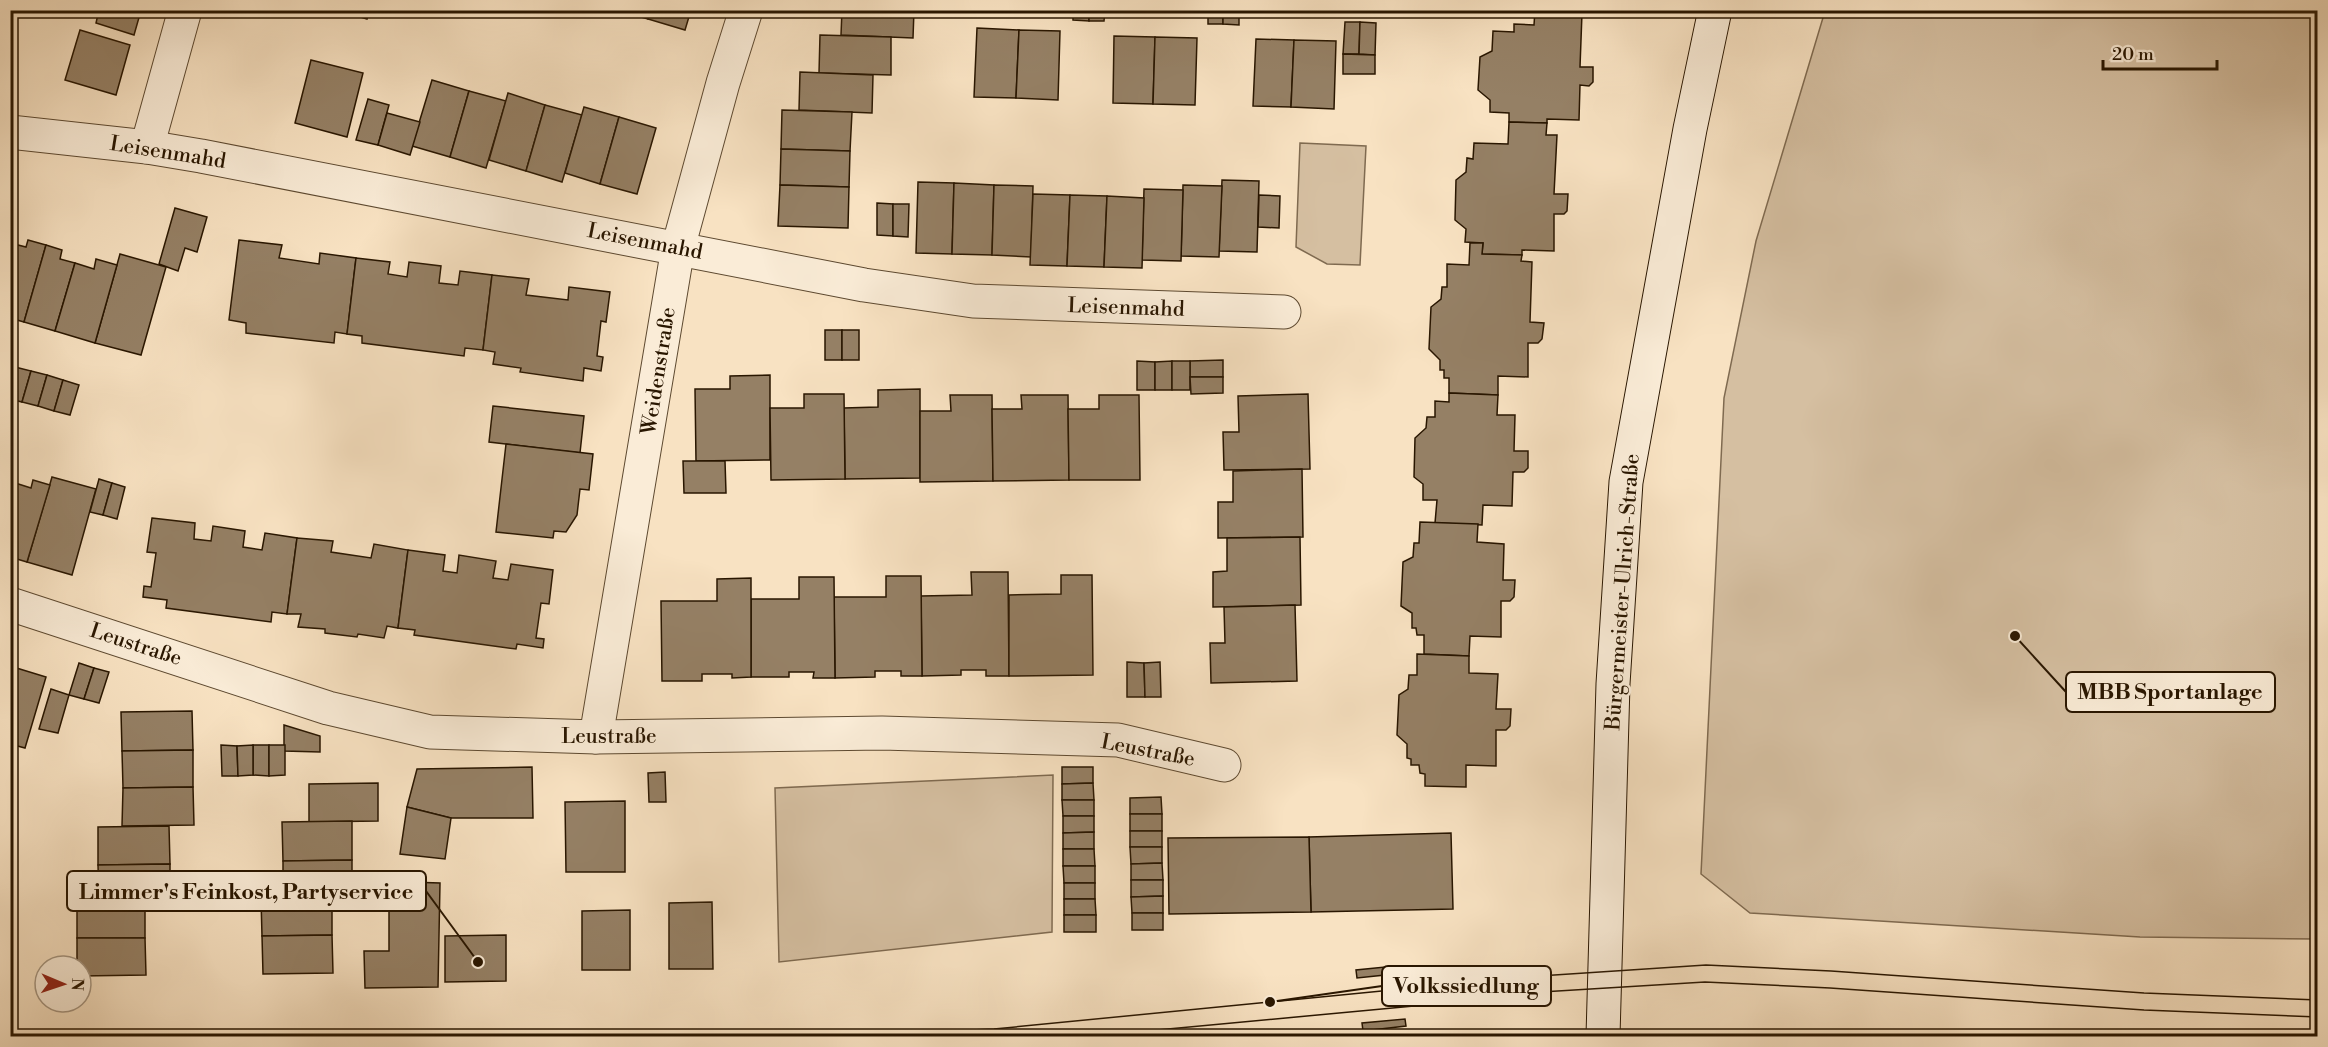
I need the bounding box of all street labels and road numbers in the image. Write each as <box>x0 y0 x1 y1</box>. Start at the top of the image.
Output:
street label: Leisenmahd <box>108 131 228 175</box>
street label: Leisenmahd <box>585 218 705 266</box>
street label: Leisenmahd <box>1067 293 1185 323</box>
street label: Weidenstraße <box>636 305 682 438</box>
street label: Bürgermeister-Ulrich-Straße <box>1600 453 1646 732</box>
street label: Leustraße <box>86 618 185 672</box>
street label: Leustraße <box>561 724 657 750</box>
street label: Leustraße <box>1099 729 1197 773</box>

